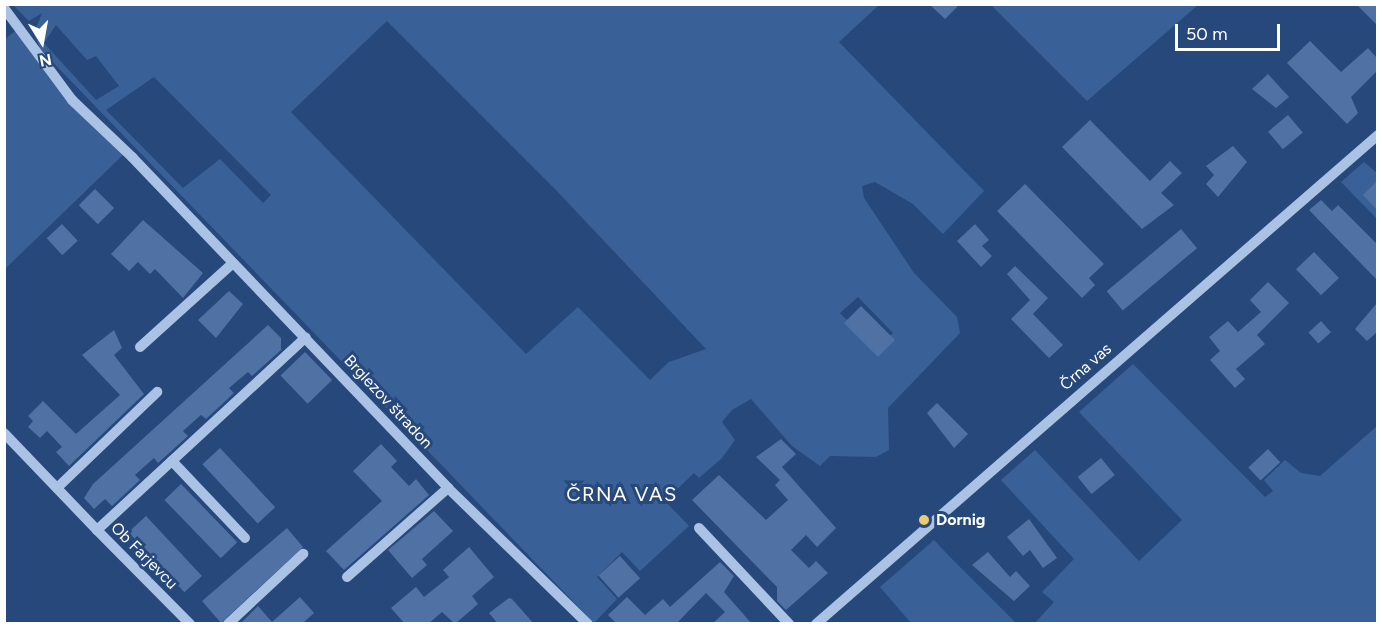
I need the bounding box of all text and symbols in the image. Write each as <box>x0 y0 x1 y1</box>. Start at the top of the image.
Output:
north arrow <box>12 12 72 72</box>
scale bar <box>1178 12 1283 50</box>
text: 50 m <box>1186 23 1228 45</box>
text: N <box>38 50 53 71</box>
street label: Črna vas <box>1056 340 1116 394</box>
street label: Brglezov štradon <box>340 351 436 453</box>
district label: ČRNA VAS <box>566 482 678 506</box>
place label: Dornig <box>936 510 985 530</box>
marker: Dornig <box>917 513 931 527</box>
street label: Ob Farjevcu <box>107 519 181 593</box>

